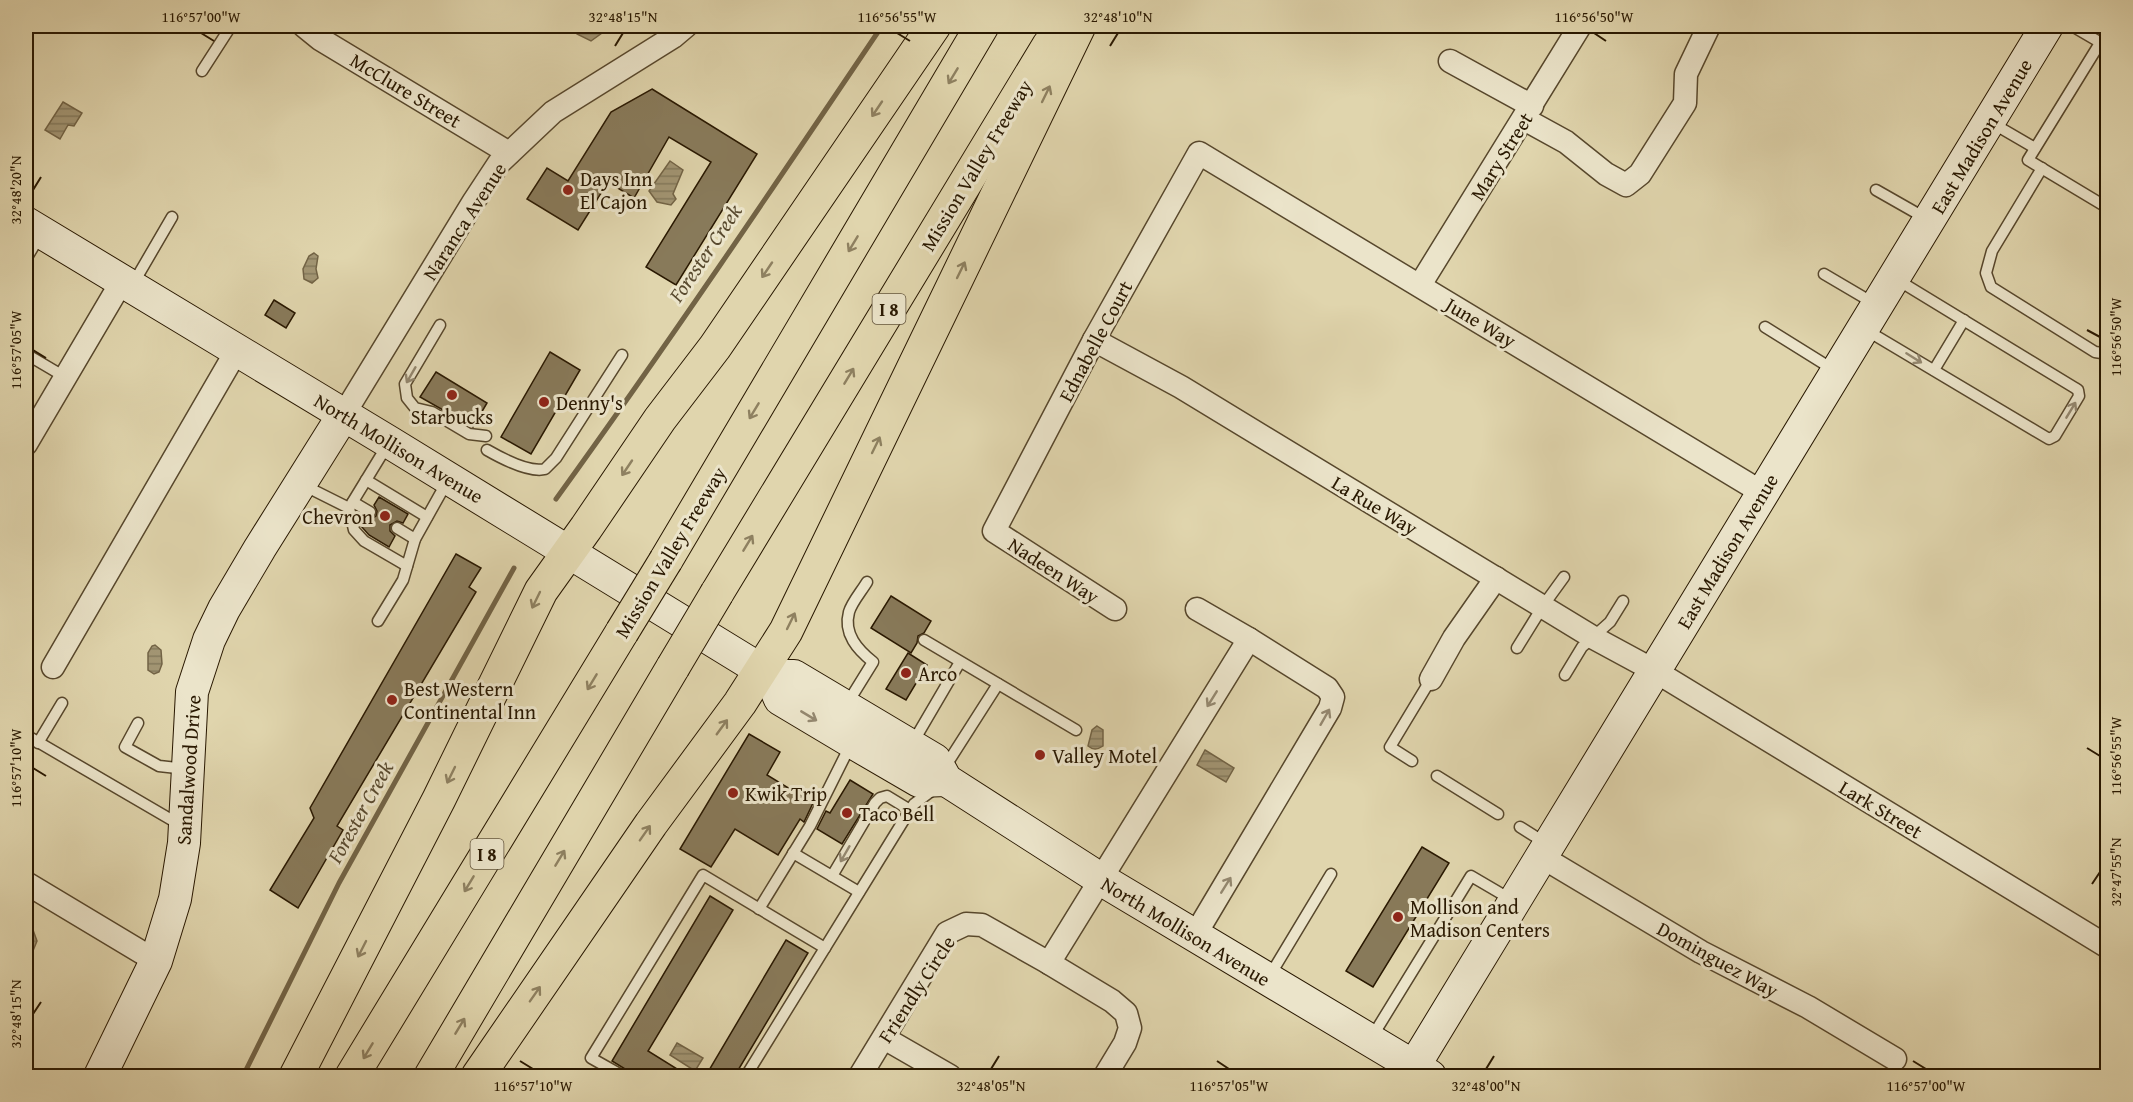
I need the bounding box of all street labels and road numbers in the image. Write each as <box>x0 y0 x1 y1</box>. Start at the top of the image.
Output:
street label: McClure Street <box>345 45 467 135</box>
street label: East Madison Avenue <box>1923 53 2039 219</box>
street label: Mission Valley Freeway <box>913 74 1039 256</box>
street label: Mary Street <box>1462 106 1540 206</box>
street label: Naranca Avenue <box>415 156 513 286</box>
street label: Ednabelle Court <box>1051 275 1139 407</box>
street label: June Way <box>1438 288 1522 354</box>
road number: I 8 <box>872 294 906 324</box>
street label: North Mollison Avenue <box>309 386 489 510</box>
street label: Mission Valley Freeway <box>607 461 733 643</box>
street label: La Rue Way <box>1327 468 1423 542</box>
street label: East Madison Avenue <box>1669 468 1785 634</box>
street label: Nadeen Way <box>1003 530 1105 610</box>
street label: Sandalwood Drive <box>168 694 208 846</box>
street label: Lark Street <box>1834 773 1928 845</box>
road number: I 8 <box>470 839 504 869</box>
street label: North Mollison Avenue <box>1096 869 1276 993</box>
street label: Dominguez Way <box>1652 914 1784 1004</box>
street label: Friendly Circle <box>870 930 962 1048</box>

